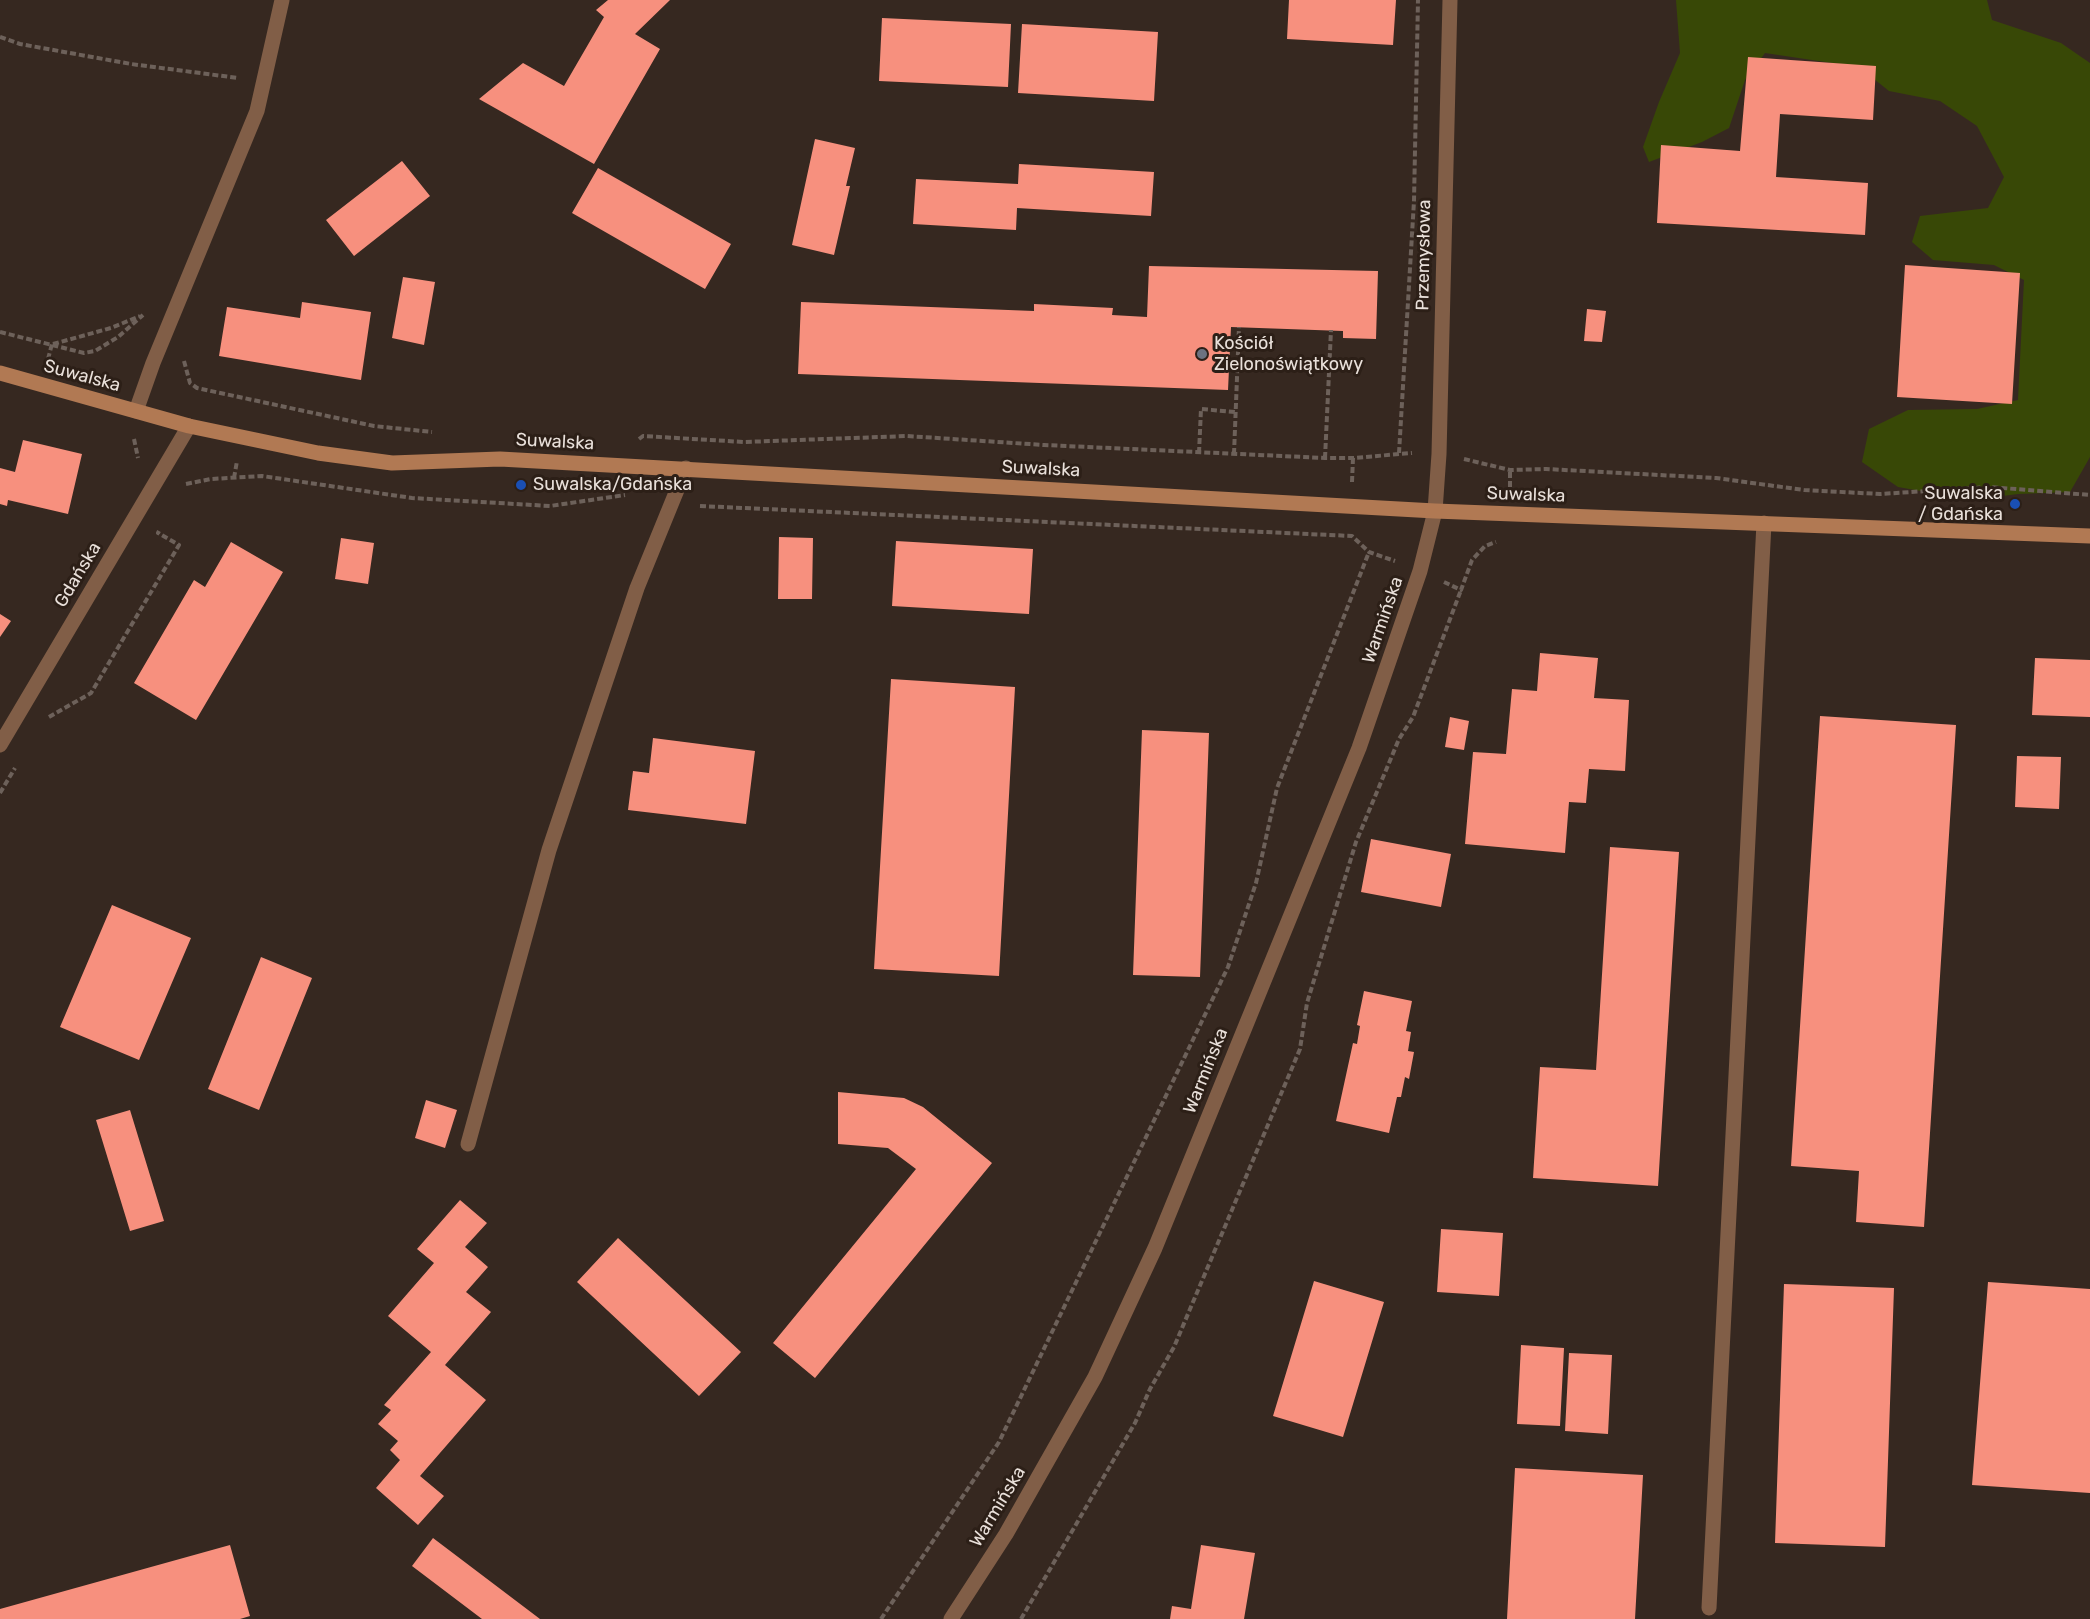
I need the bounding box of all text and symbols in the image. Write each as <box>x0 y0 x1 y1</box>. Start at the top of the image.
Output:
street label: Przemysłowa <box>1412 199 1436 311</box>
place label: Kościół Zielonoświątkowy <box>1214 333 1363 376</box>
marker: Kościół Zielonoświątkowy <box>1195 347 1209 361</box>
street label: Suwalska <box>41 355 123 397</box>
street label: Suwalska <box>515 429 595 455</box>
street label: Suwalska <box>1001 456 1081 482</box>
place label: Suwalska/Gdańska <box>533 474 692 496</box>
marker: Suwalska/Gdańska <box>514 478 528 492</box>
street label: Suwalska <box>1486 483 1566 507</box>
place label: Suwalska / Gdańska <box>1918 483 2003 526</box>
marker: Suwalska / Gdańska <box>2008 497 2022 511</box>
street label: Gdańska <box>50 539 106 611</box>
street label: Warmińska <box>1358 574 1408 666</box>
street label: Warmińska <box>1179 1025 1233 1117</box>
street label: Warmińska <box>965 1463 1031 1551</box>

